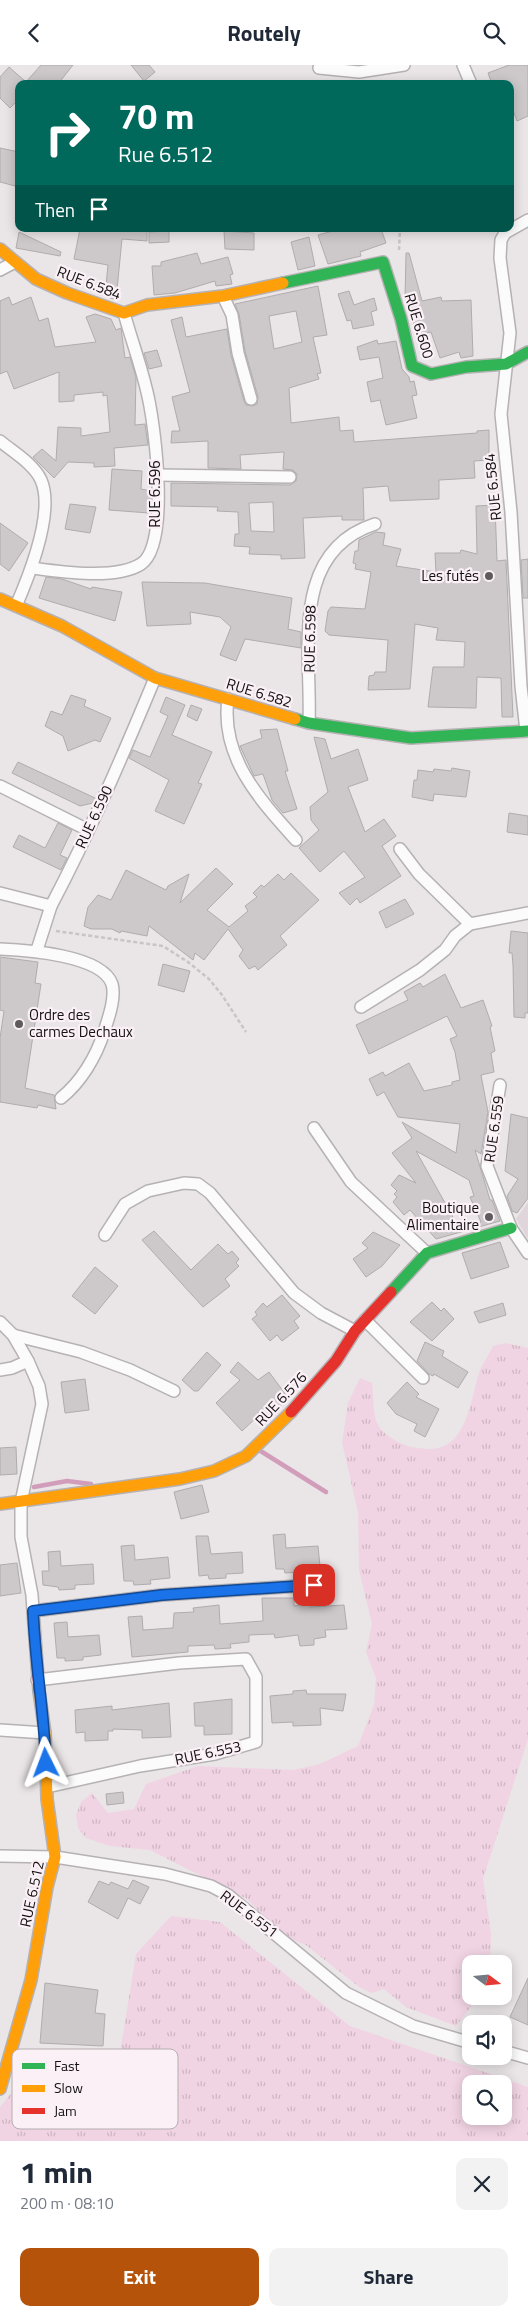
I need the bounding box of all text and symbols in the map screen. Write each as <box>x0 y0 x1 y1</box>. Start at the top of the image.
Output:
text: Routely <box>227 16 301 50</box>
icon: back <box>20 19 48 47</box>
icon: search <box>480 19 508 47</box>
text: 70 m <box>118 89 194 143</box>
icon: right <box>35 100 100 165</box>
text: Rue 6.512 <box>118 137 213 171</box>
text: Then <box>35 195 75 224</box>
icon: arrive <box>85 195 113 223</box>
street label: RUE 6.584 <box>54 260 125 305</box>
street label: RUE 6.600 <box>399 290 440 361</box>
street label: RUE 6.584 <box>478 452 507 522</box>
street label: RUE 6.596 <box>143 460 166 528</box>
place label: Les futés <box>421 564 479 587</box>
marker: Les futés <box>483 570 495 582</box>
street label: RUE 6.598 <box>297 605 322 673</box>
street label: RUE 6.582 <box>224 672 295 713</box>
street label: RUE 6.590 <box>69 781 118 852</box>
place label: Ordre des carmes Dechaux <box>29 1003 133 1043</box>
marker: Ordre des carmes Dechaux <box>13 1018 25 1030</box>
street label: RUE 6.559 <box>477 1094 510 1164</box>
place label: Boutique Alimentaire <box>407 1196 479 1236</box>
marker: Boutique Alimentaire <box>483 1211 495 1223</box>
street label: RUE 6.576 <box>249 1366 312 1431</box>
pin <box>293 1564 335 1606</box>
icon: arrive <box>300 1571 328 1599</box>
street label: RUE 6.553 <box>173 1734 243 1771</box>
position arrow <box>19 1736 71 1788</box>
street label: RUE 6.512 <box>13 1859 50 1929</box>
street label: RUE 6.551 <box>215 1884 283 1943</box>
north arrow <box>462 1955 512 2005</box>
map controls <box>462 1955 512 2125</box>
button: sound <box>462 2015 512 2065</box>
legend <box>12 2049 178 2129</box>
text: Fast <box>54 2055 79 2076</box>
button: search <box>462 2075 512 2125</box>
text: Slow <box>54 2077 83 2098</box>
text: Jam <box>54 2100 77 2121</box>
text: 1 min <box>20 2149 93 2195</box>
button: close <box>456 2158 508 2210</box>
text: 200 m · 08:10 <box>20 2191 114 2215</box>
button: Exit <box>20 2248 259 2306</box>
button: Share <box>269 2248 508 2306</box>

